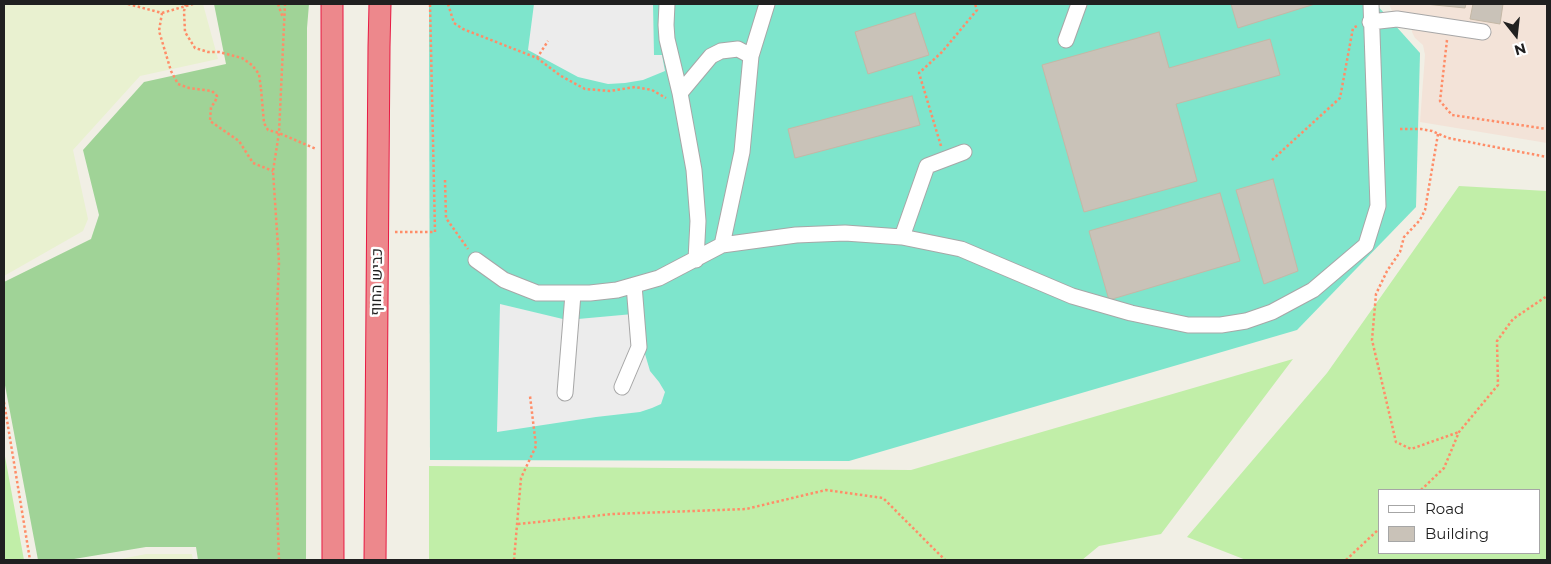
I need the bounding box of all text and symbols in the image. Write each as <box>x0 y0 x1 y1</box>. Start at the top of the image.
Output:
north arrow <box>1491 10 1541 60</box>
text: N <box>1512 39 1528 60</box>
street label: כביש החוף <box>367 248 387 316</box>
legend <box>1378 489 1541 554</box>
text: Road <box>1425 499 1464 518</box>
text: Building <box>1425 524 1489 543</box>

